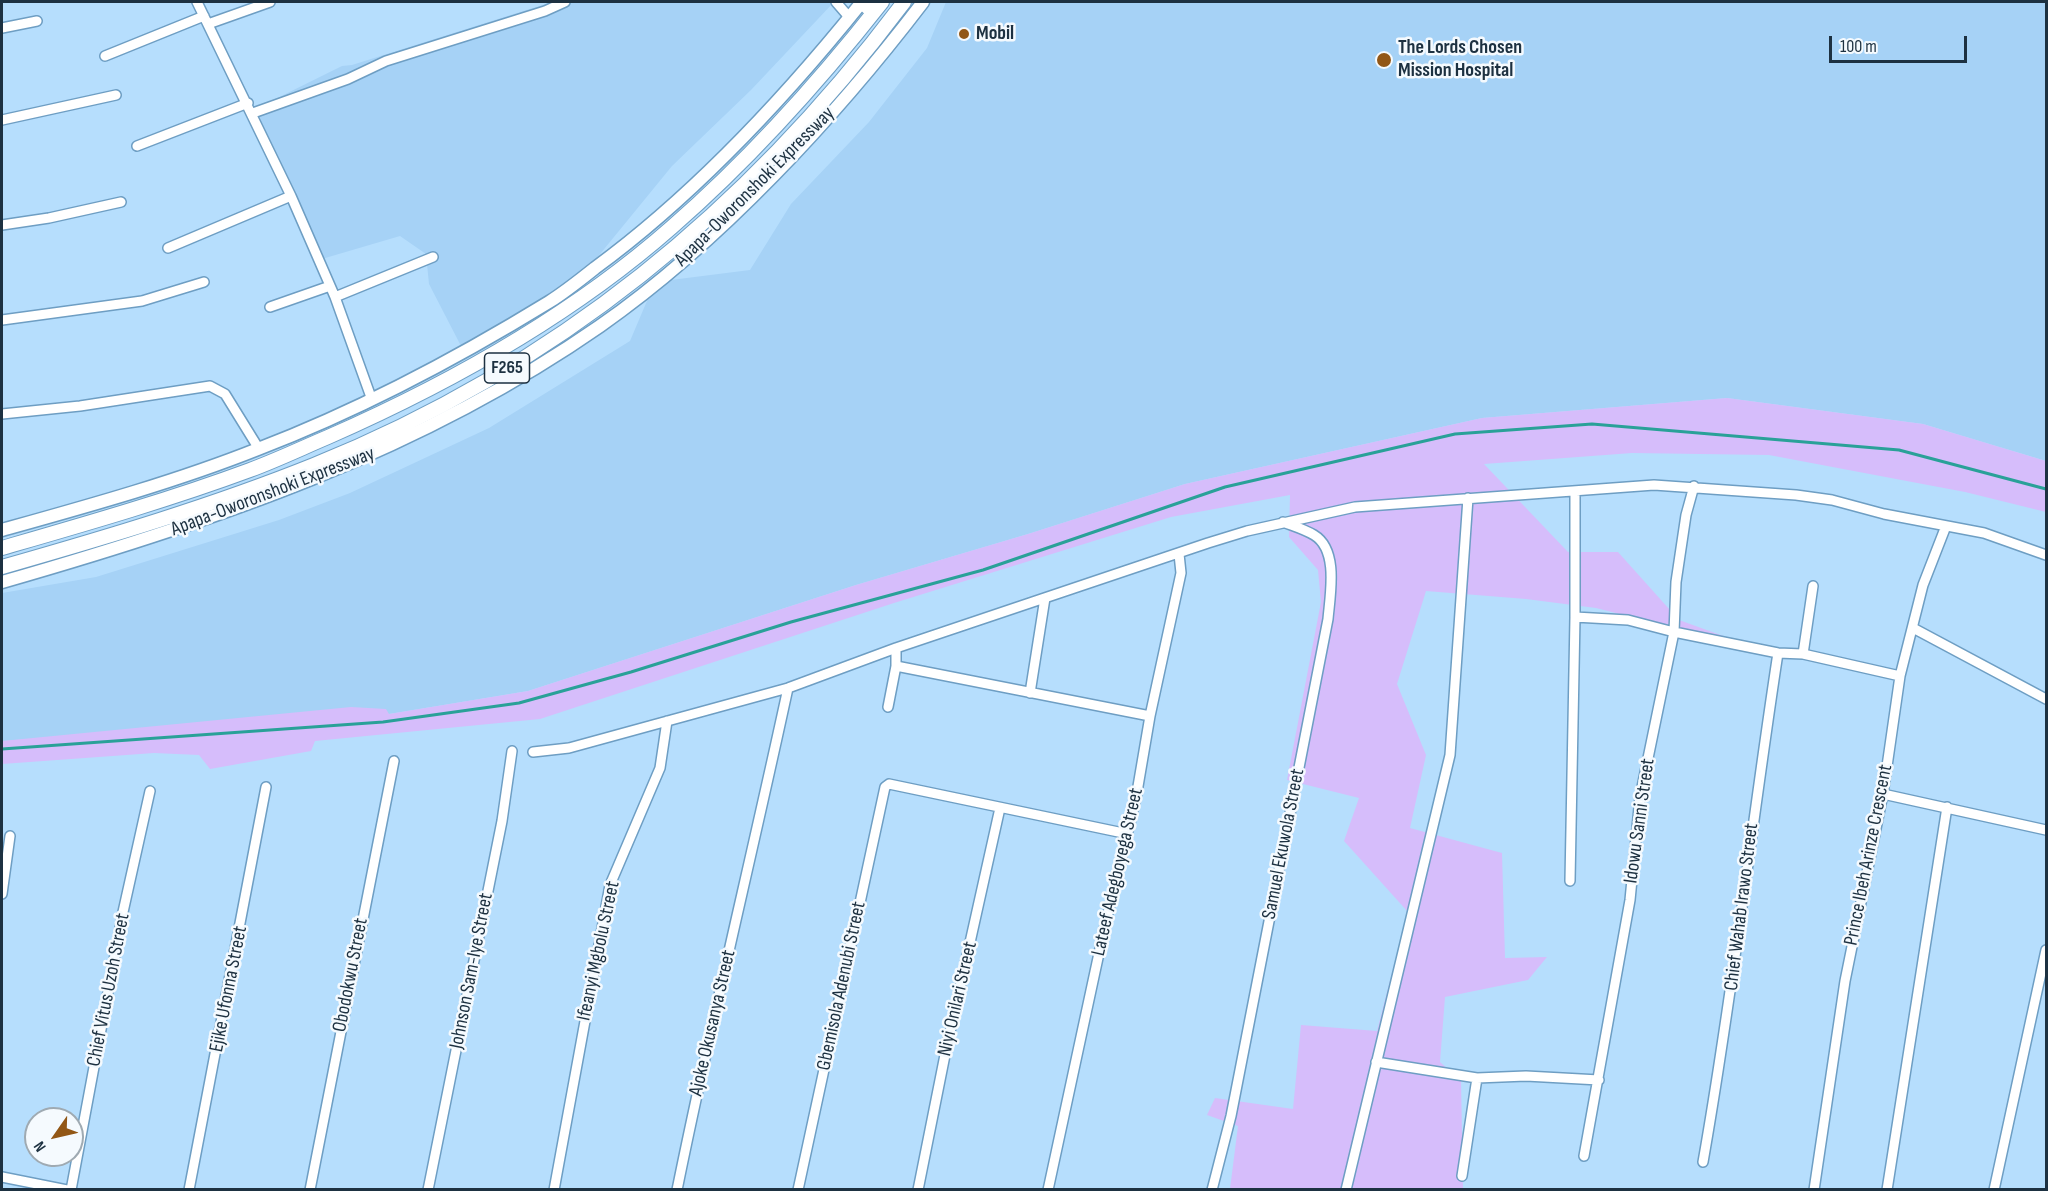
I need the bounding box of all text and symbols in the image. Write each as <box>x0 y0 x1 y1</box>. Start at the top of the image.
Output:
place label: Mobil <box>976 22 1014 46</box>
scale bar <box>1832 24 1970 62</box>
marker: Mobil <box>957 27 971 41</box>
place label: The Lords Chosen Mission Hospital <box>1398 36 1522 83</box>
text: 100 m <box>1840 36 1877 57</box>
marker: The Lords Chosen Mission Hospital <box>1375 51 1393 69</box>
street label: Apapa-Oworonshoki Expressway <box>670 102 840 272</box>
road number: F265 <box>484 353 530 383</box>
street label: Apapa-Oworonshoki Expressway <box>168 442 378 542</box>
street label: Idowu Sanni Street <box>1619 757 1661 885</box>
street label: Prince Ibeh Arinze Crescent <box>1840 762 1898 948</box>
street label: Samuel Ekuwola Street <box>1258 767 1310 921</box>
street label: Lateef Adegboyega Street <box>1087 786 1149 958</box>
street label: Chief Wahab Irawo Street <box>1720 822 1764 992</box>
street label: Ifeanyi Mgbolu Street <box>572 879 626 1023</box>
street label: Johnson Sam-Iye Street <box>445 891 499 1051</box>
street label: Gbemisola Adenubi Street <box>812 899 872 1073</box>
street label: Chief Vitus Uzoh Street <box>82 911 136 1069</box>
street label: Obodokwu Street <box>328 916 374 1034</box>
street label: Ejike Ufonna Street <box>205 924 253 1054</box>
street label: Niyi Onilari Street <box>933 939 983 1059</box>
street label: Ajoke Okusanya Street <box>685 948 741 1098</box>
north arrow <box>24 1107 84 1167</box>
text: N <box>30 1137 51 1155</box>

